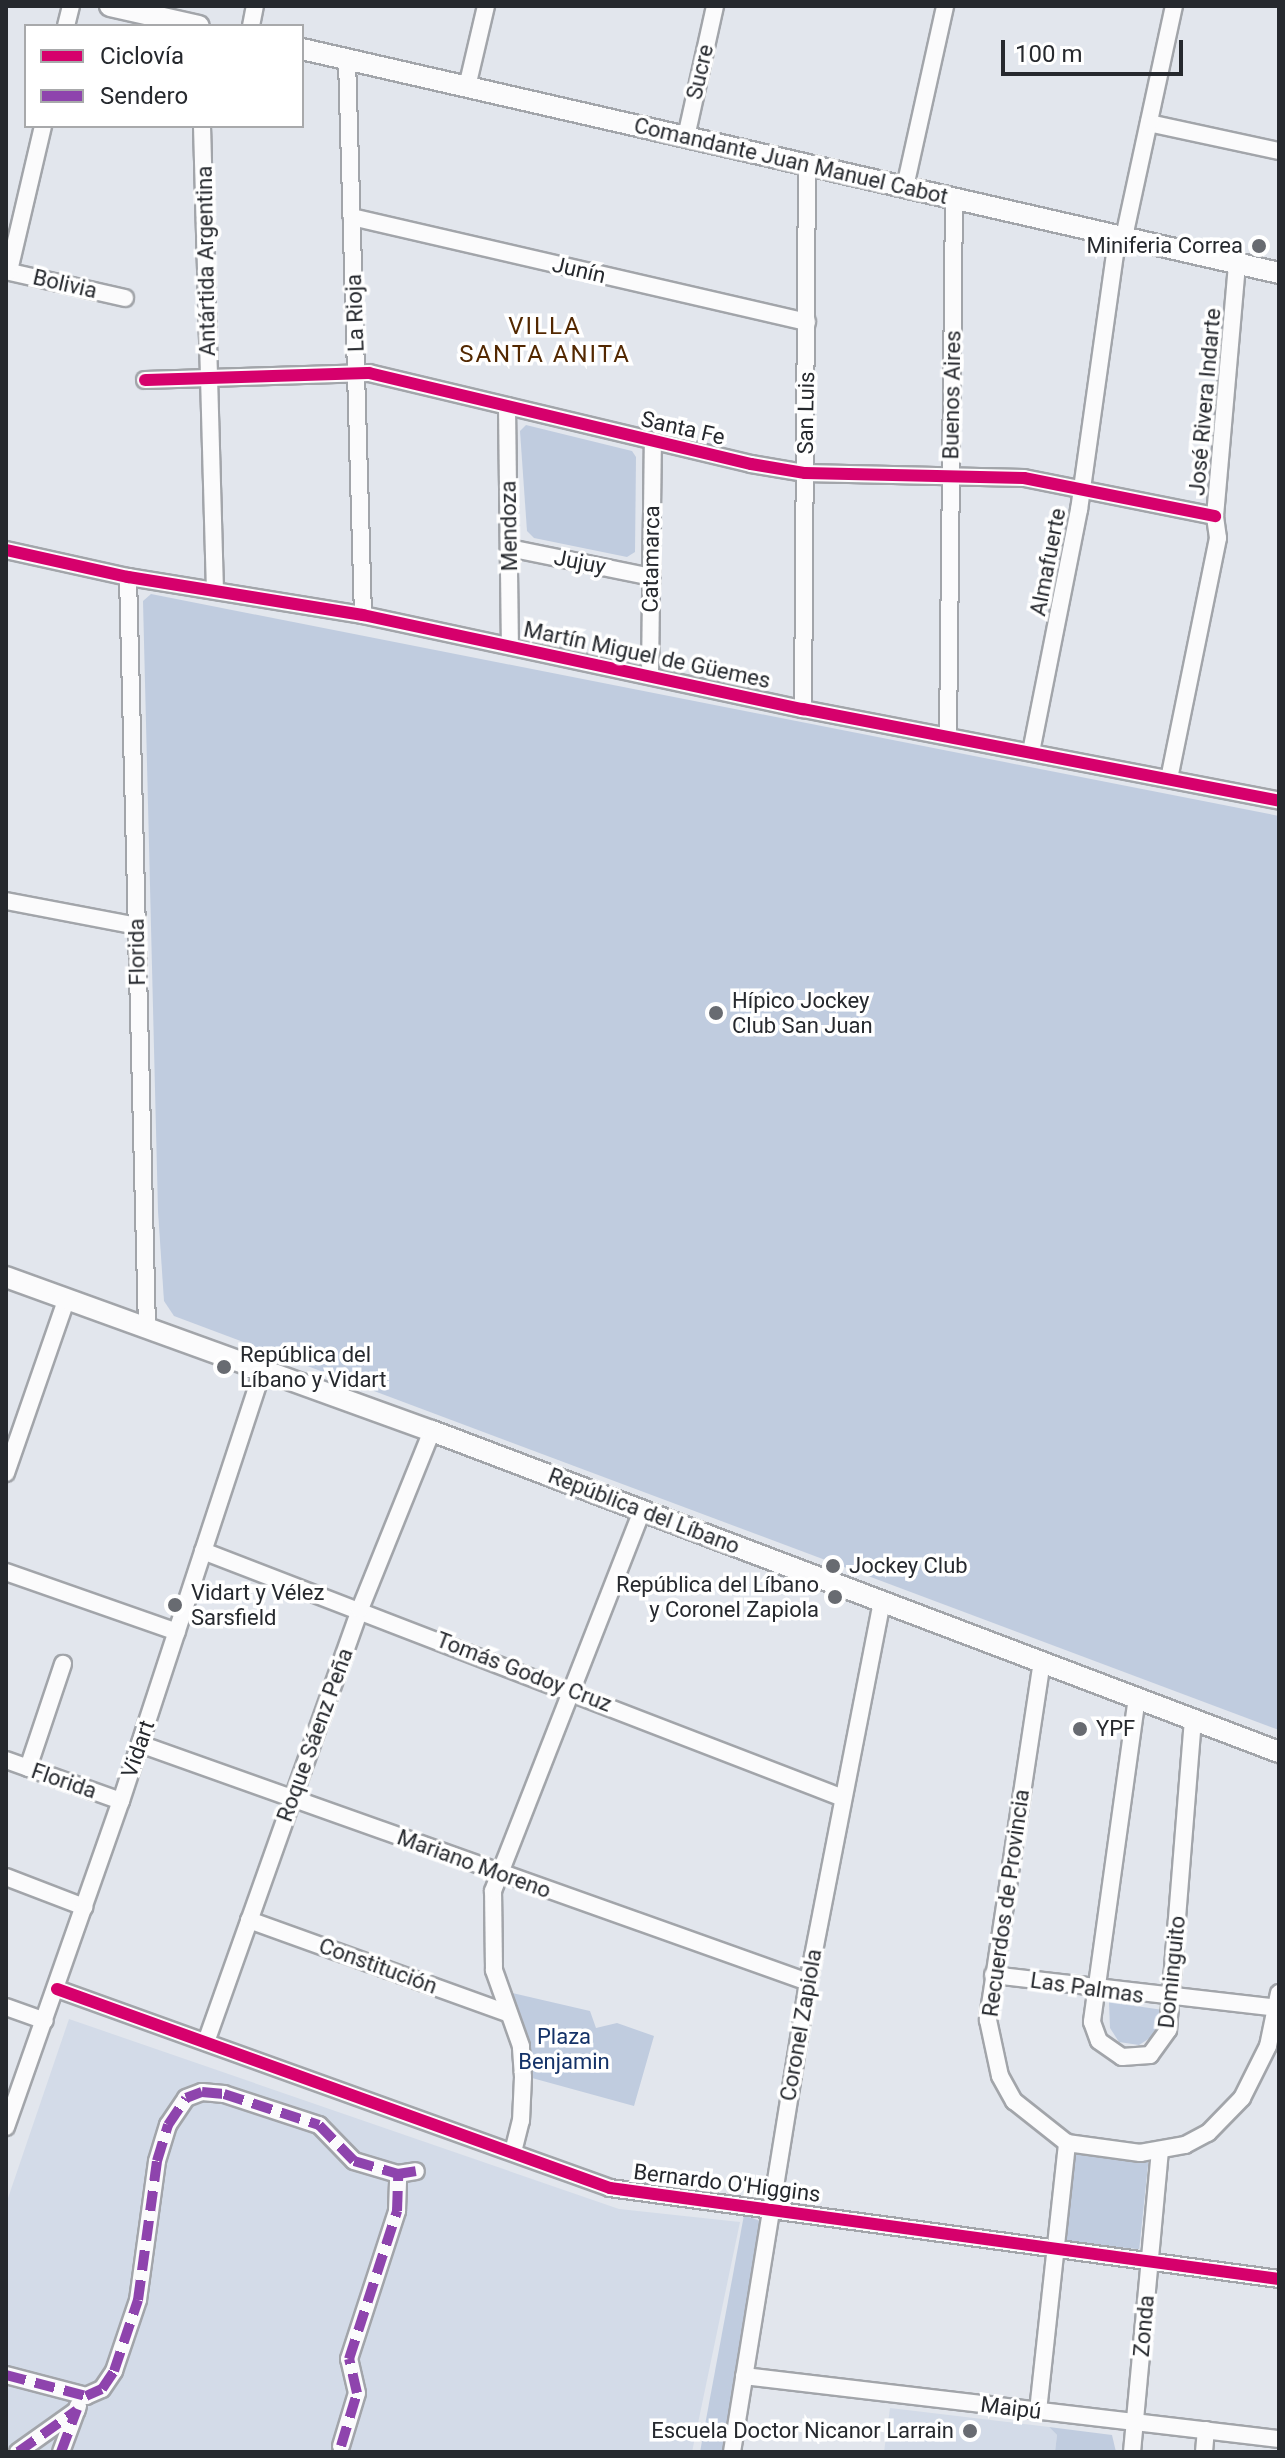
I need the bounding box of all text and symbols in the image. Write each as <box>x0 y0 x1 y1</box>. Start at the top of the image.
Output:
legend <box>24 24 304 128</box>
scale bar <box>1005 24 1187 74</box>
text: 100 m <box>1015 40 1082 68</box>
text: Ciclovía <box>100 42 184 70</box>
street label: Sucre <box>681 42 719 102</box>
text: Sendero <box>100 82 188 110</box>
street label: Comandante Juan Manuel Cabot <box>632 112 950 210</box>
street label: Antártida Argentina <box>191 166 221 356</box>
place label: Miniferia Correa <box>1086 233 1243 259</box>
marker: Miniferia Correa <box>1250 237 1268 255</box>
street label: Junín <box>550 251 608 289</box>
street label: Bolivia <box>30 264 100 304</box>
street label: La Rioja <box>340 274 370 352</box>
street label: José Rivera Indarte <box>1184 307 1226 497</box>
district label: VILLA SANTA ANITA <box>459 313 631 369</box>
street label: Buenos Aires <box>938 330 966 460</box>
street label: San Luis <box>792 371 820 455</box>
street label: Santa Fe <box>638 406 728 450</box>
street label: Mendoza <box>495 480 523 572</box>
street label: Catamarca <box>637 505 665 613</box>
street label: Almafuerte <box>1025 506 1071 618</box>
street label: Jujuy <box>552 544 608 580</box>
street label: Martín Miguel de Güemes <box>521 616 773 694</box>
street label: Florida <box>123 918 151 986</box>
place label: Hípico Jockey Club San Juan <box>732 987 873 1038</box>
marker: Hípico Jockey Club San Juan <box>707 1004 725 1022</box>
place label: República del Líbano y Vidart <box>240 1341 387 1392</box>
marker: República del Líbano y Vidart <box>215 1358 233 1376</box>
street label: República del Líbano <box>545 1462 743 1560</box>
place label: Jockey Club <box>849 1553 968 1579</box>
marker: Jockey Club <box>824 1557 842 1575</box>
place label: República del Líbano y Coronel Zapiola <box>616 1571 819 1622</box>
place label: Vidart y Vélez Sarsfield <box>191 1579 324 1630</box>
marker: República del Líbano y Coronel Zapiola <box>826 1588 844 1606</box>
marker: Vidart y Vélez Sarsfield <box>166 1596 184 1614</box>
street label: Tomás Godoy Cruz <box>433 1626 615 1718</box>
street label: Roque Sáenz Peña <box>271 1645 359 1825</box>
place label: YPF <box>1096 1716 1135 1742</box>
street label: Vidart <box>116 1717 160 1781</box>
marker: YPF <box>1071 1720 1089 1738</box>
street label: Florida <box>28 1758 100 1804</box>
street label: Recuerdos de Provincia <box>977 1787 1035 2019</box>
street label: Mariano Moreno <box>394 1824 554 1904</box>
street label: Dominguito <box>1153 1914 1191 2030</box>
street label: Constitución <box>315 1932 441 2000</box>
street label: Coronel Zapiola <box>775 1947 827 2103</box>
street label: Las Palmas <box>1029 1967 1145 2009</box>
park label: Plaza Benjamin <box>518 2023 610 2074</box>
street label: Bernardo O'Higgins <box>632 2158 822 2208</box>
street label: Zonda <box>1128 2294 1160 2358</box>
street label: Maipú <box>979 2391 1043 2425</box>
place label: Escuela Doctor Nicanor Larrain <box>651 2418 954 2444</box>
marker: Escuela Doctor Nicanor Larrain <box>961 2422 979 2440</box>

